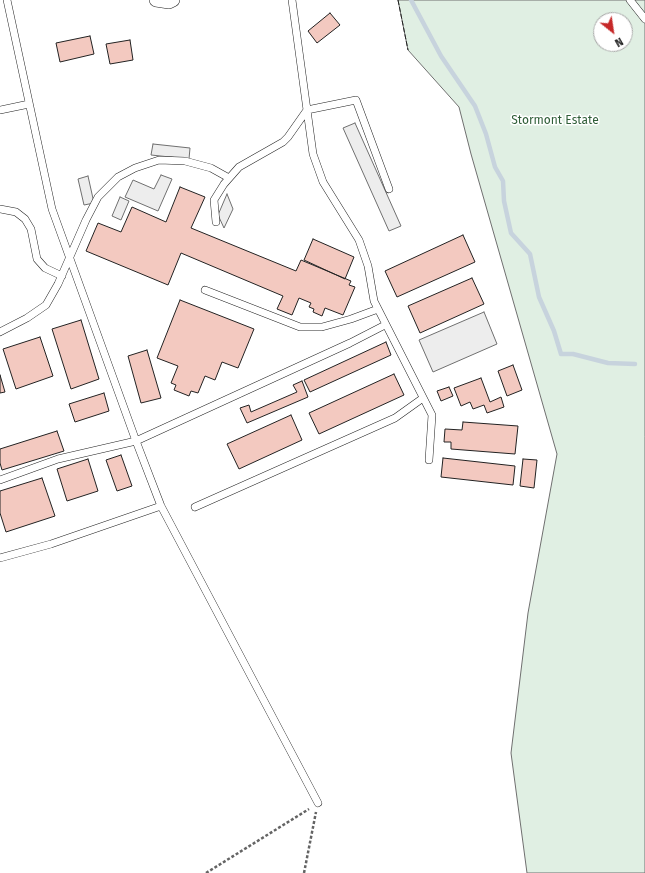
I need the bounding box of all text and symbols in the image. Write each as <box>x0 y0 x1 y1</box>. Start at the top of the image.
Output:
north arrow <box>593 12 633 52</box>
text: N <box>612 35 625 49</box>
park label: Stormont Estate <box>511 114 599 128</box>

